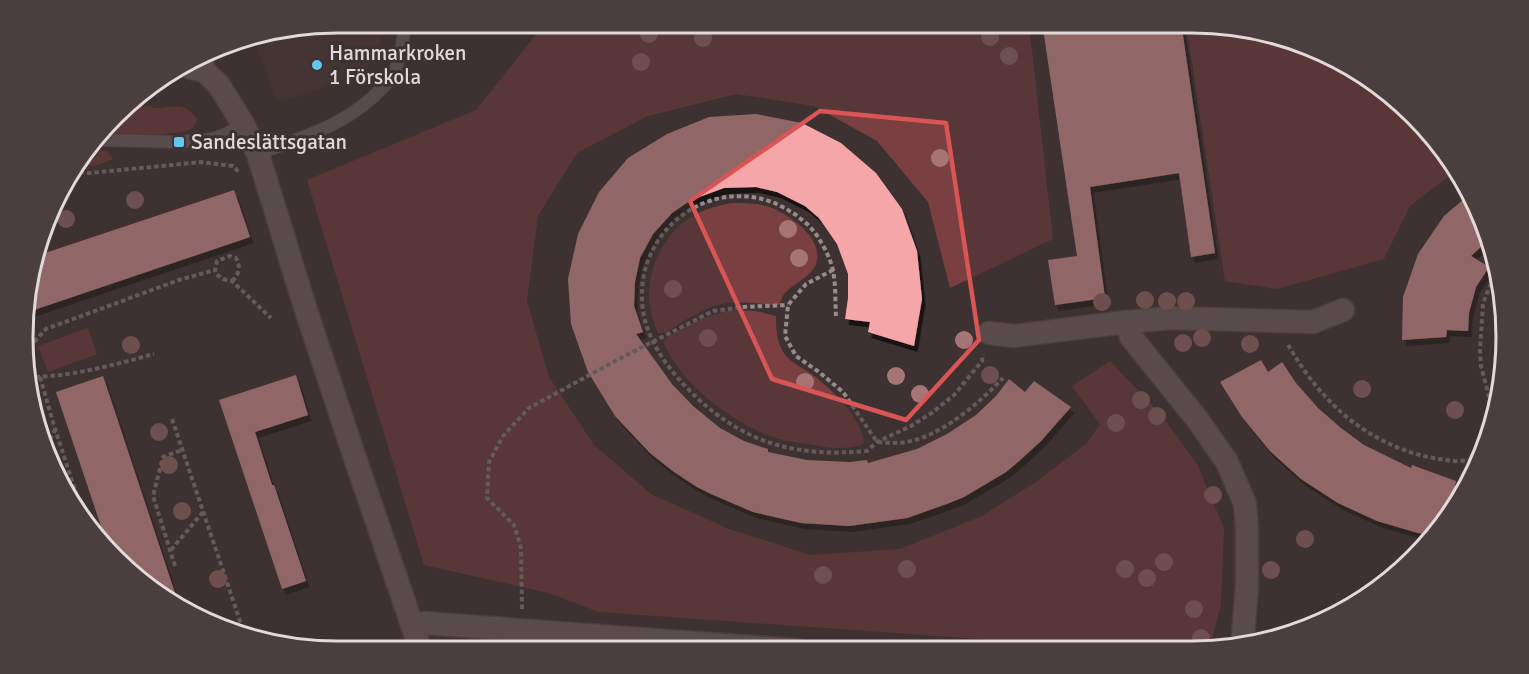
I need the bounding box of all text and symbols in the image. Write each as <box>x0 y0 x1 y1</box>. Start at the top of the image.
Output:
place label: Hammarkroken 1 Förskola <box>329 40 467 90</box>
marker: Hammarkroken 1 Förskola <box>310 58 324 72</box>
place label: Sandeslättsgatan <box>191 129 347 155</box>
marker: Sandeslättsgatan <box>172 135 186 149</box>

